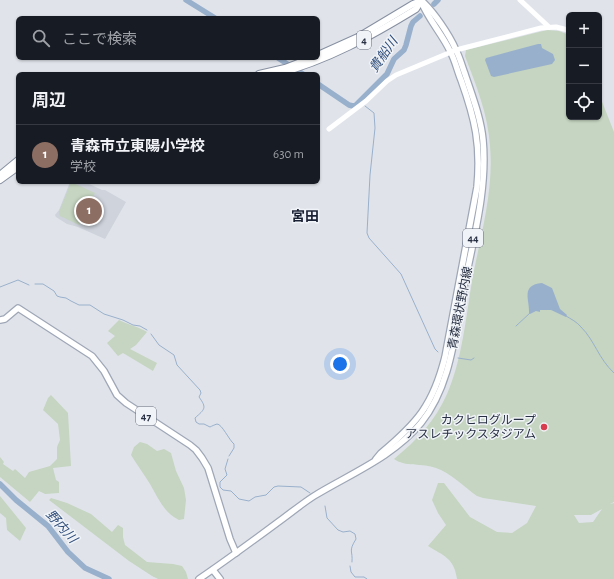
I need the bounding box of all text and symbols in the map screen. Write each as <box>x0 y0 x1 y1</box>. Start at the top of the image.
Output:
map controls <box>566 12 602 120</box>
button: + <box>566 12 602 48</box>
search box <box>16 16 320 60</box>
icon: search <box>30 27 52 49</box>
road number: 4 <box>357 31 371 49</box>
text: ここで検索 <box>62 32 137 47</box>
water label: 貴船川 <box>367 33 402 75</box>
button: − <box>566 48 602 84</box>
button: locate <box>566 84 602 120</box>
text: 周辺 <box>32 92 66 109</box>
text: 青森市立東陽小学校 <box>70 139 205 154</box>
text: 1 <box>43 148 47 161</box>
text: 630 m <box>273 148 304 161</box>
text: 学校 <box>70 161 96 174</box>
pin: 1 <box>76 196 102 226</box>
district label: 宮田 <box>291 209 319 224</box>
road number: 44 <box>463 229 483 247</box>
street label: 青森環状野内線 <box>445 265 474 350</box>
your location <box>330 354 350 374</box>
road number: 47 <box>136 407 156 425</box>
place label: カクヒログループ アスレチックスタジアム <box>405 413 536 440</box>
marker: カクヒログループ アスレチックスタジアム <box>539 422 549 432</box>
water label: 野内川 <box>43 507 81 547</box>

